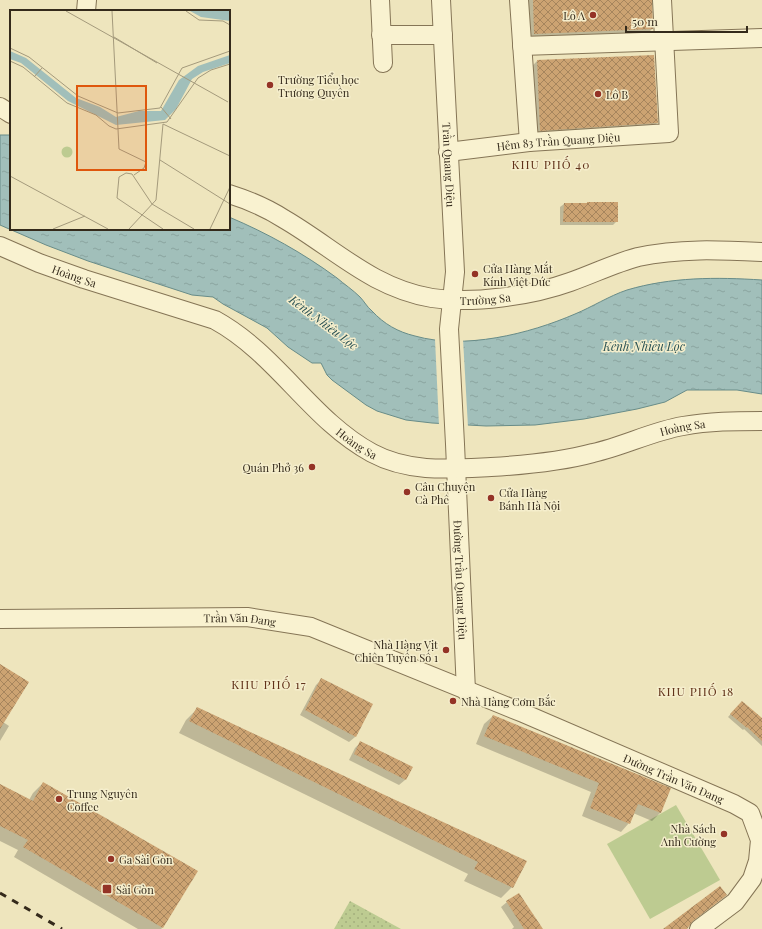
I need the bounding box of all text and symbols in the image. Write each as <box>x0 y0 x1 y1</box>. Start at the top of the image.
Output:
place label: Lô A <box>563 8 585 23</box>
scale bar <box>626 8 747 34</box>
inset map <box>10 10 230 230</box>
marker: Lô A <box>588 10 598 20</box>
text: 50 m <box>632 13 658 29</box>
place label: Trường Tiểu học Trương Quyền <box>278 72 359 100</box>
marker: Trường Tiểu học Trương Quyền <box>265 80 275 90</box>
place label: Lô B <box>606 87 628 102</box>
marker: Lô B <box>593 89 603 99</box>
street label: Trần Quang Diệu <box>440 122 459 208</box>
street label: Hẻm 83 Trần Quang Diệu <box>496 129 621 153</box>
district label: KHU PHỐ 40 <box>512 155 590 172</box>
street label: Hoàng Sa <box>50 261 99 290</box>
place label: Cửa Hàng Mắt Kính Việt Đức <box>483 261 553 289</box>
marker: Cửa Hàng Mắt Kính Việt Đức <box>470 269 480 279</box>
street label: Trường Sa <box>460 289 512 308</box>
water label: Kênh Nhiêu Lộc <box>286 290 362 353</box>
water label: Kênh Nhiêu Lộc <box>602 338 686 354</box>
street label: Hoàng Sa <box>658 415 706 439</box>
street label: Hoàng Sa <box>333 424 380 462</box>
place label: Quán Phở 36 <box>242 460 304 475</box>
marker: Quán Phở 36 <box>307 462 317 472</box>
place label: Câu Chuyện Cà Phê <box>415 479 476 507</box>
place label: Cửa Hàng Bánh Hà Nội <box>499 485 560 513</box>
marker: Câu Chuyện Cà Phê <box>402 487 412 497</box>
marker: Cửa Hàng Bánh Hà Nội <box>486 493 496 503</box>
street label: Đường Trần Quang Diệu <box>451 520 471 641</box>
street label: Trần Văn Ðang <box>203 609 277 629</box>
place label: Nhà Hàng Vịt Chiên Tuyến Số 1 <box>354 637 438 665</box>
marker: Nhà Hàng Vịt Chiên Tuyến Số 1 <box>441 645 451 655</box>
district label: KHU PHỐ 17 <box>231 675 307 692</box>
district label: KHU PHỐ 18 <box>658 682 734 699</box>
place label: Nhà Hàng Cơm Bắc <box>461 694 556 709</box>
marker: Nhà Hàng Cơm Bắc <box>448 696 458 706</box>
street label: Đường Trần Văn Đang <box>621 750 727 806</box>
place label: Trung Nguyên Coffee <box>67 786 138 814</box>
marker: Trung Nguyên Coffee <box>54 794 64 804</box>
place label: Nhà Sách Anh Cường <box>660 821 717 849</box>
marker: Nhà Sách Anh Cường <box>719 829 729 839</box>
place label: Ga Sài Gòn <box>119 852 173 867</box>
marker: Ga Sài Gòn <box>106 854 116 864</box>
place label: Sài Gòn <box>116 882 154 897</box>
marker: Sài Gòn <box>101 883 113 895</box>

